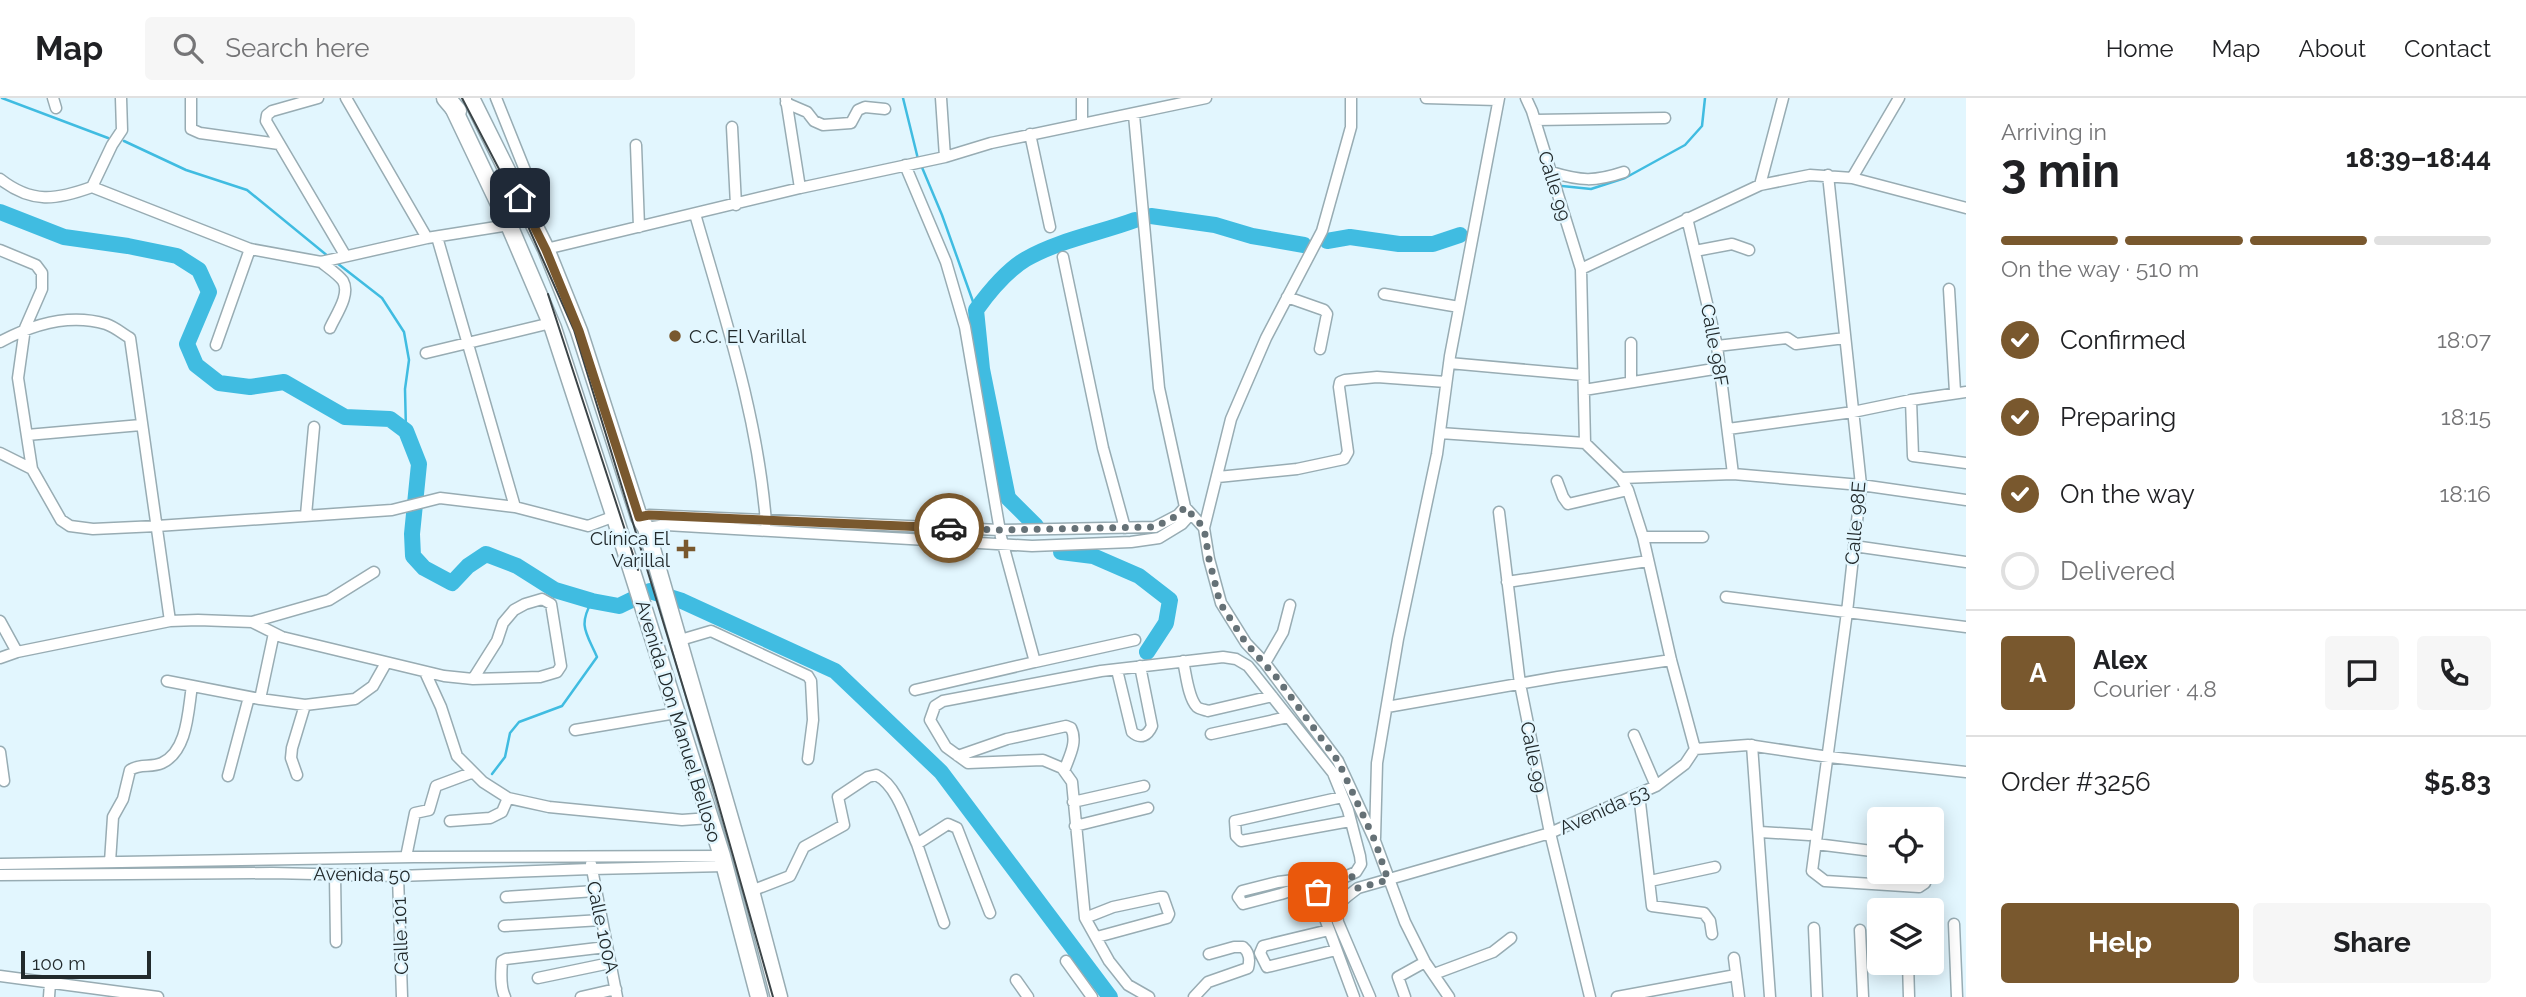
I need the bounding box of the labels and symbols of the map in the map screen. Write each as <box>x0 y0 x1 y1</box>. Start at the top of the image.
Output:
street label: Calle 99 <box>1534 148 1576 224</box>
pin <box>490 168 550 228</box>
street label: Calle 98F <box>1697 302 1733 388</box>
place label: C.C. El Varillal <box>689 325 807 347</box>
marker: C.C. El Varillal <box>667 328 683 344</box>
street label: Calle 98E <box>1840 480 1870 566</box>
courier <box>914 493 984 563</box>
place label: Clínica El Varillal <box>590 527 671 571</box>
marker: Clínica El Varillal <box>676 539 696 559</box>
street label: Avenida Don Manuel Belloso <box>632 597 726 845</box>
street label: Calle 99 <box>1516 720 1552 794</box>
street label: Avenida 53 <box>1556 779 1652 839</box>
street label: Avenida 50 <box>313 862 411 886</box>
pin <box>1288 862 1348 922</box>
street label: Calle 100A <box>583 879 624 975</box>
street label: Calle 101 <box>388 897 412 975</box>
scale bar <box>21 948 150 980</box>

